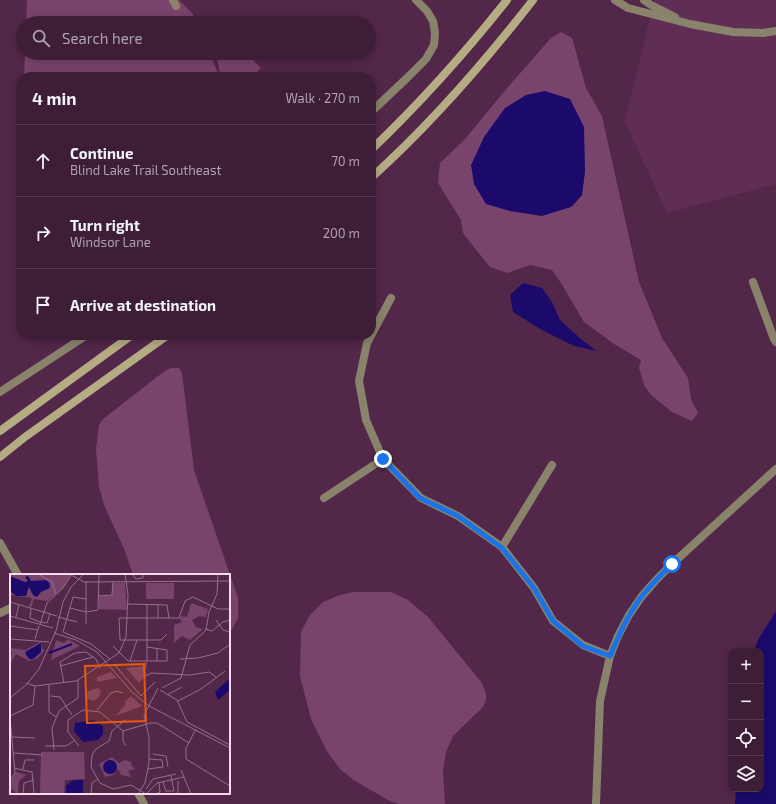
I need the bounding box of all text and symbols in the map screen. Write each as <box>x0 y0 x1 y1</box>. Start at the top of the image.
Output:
search box <box>16 16 376 60</box>
icon: search <box>30 27 52 49</box>
text: Search here <box>62 29 143 47</box>
text: 4 min <box>32 88 76 108</box>
text: Walk · 270 m <box>285 90 360 106</box>
text: Continue <box>70 144 133 162</box>
icon: ahead <box>32 150 54 172</box>
text: 70 m <box>331 153 360 169</box>
text: Blind Lake Trail Southeast <box>70 162 222 178</box>
text: Turn right <box>70 216 140 234</box>
icon: right <box>32 222 54 244</box>
text: 200 m <box>323 225 360 241</box>
text: Windsor Lane <box>70 234 151 250</box>
icon: arrive <box>32 294 54 316</box>
text: Arrive at destination <box>70 296 216 314</box>
route end <box>374 450 392 468</box>
route start <box>663 555 681 573</box>
inset map <box>10 574 230 794</box>
map controls <box>728 648 764 792</box>
button: + <box>728 648 764 684</box>
button: − <box>728 684 764 720</box>
button: locate <box>728 720 764 756</box>
button: layers <box>728 756 764 792</box>

